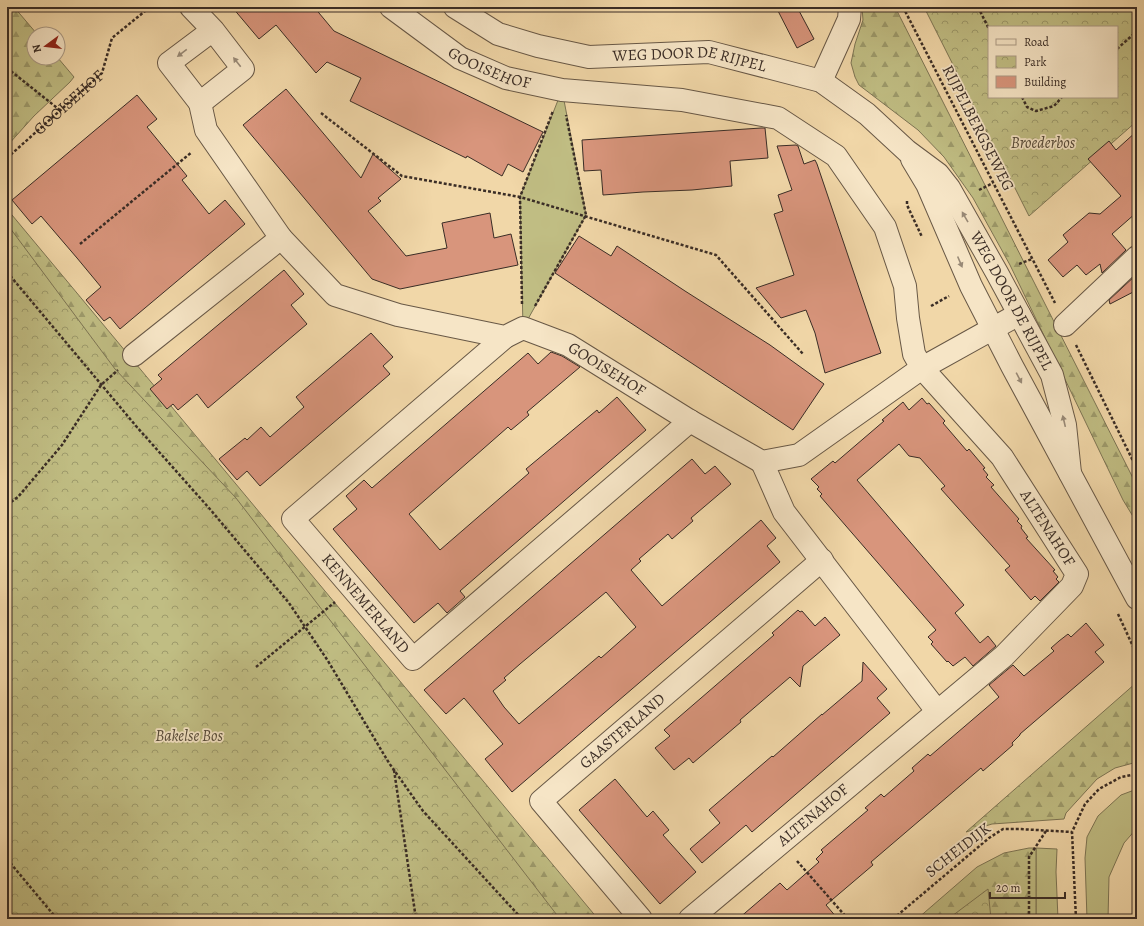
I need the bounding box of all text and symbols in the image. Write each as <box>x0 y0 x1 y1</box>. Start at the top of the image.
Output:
north arrow <box>26 26 66 66</box>
legend <box>988 26 1118 98</box>
text: Road <box>1024 34 1050 50</box>
street label: WEG DOOR DE RIJPEL <box>611 41 770 78</box>
street label: GOOISEHOF <box>443 42 533 94</box>
text: N <box>29 43 45 54</box>
one-way arrow <box>176 49 187 58</box>
text: Park <box>1024 54 1047 70</box>
one-way arrow <box>233 56 241 67</box>
street label: RIJPELBERGSEWEG <box>937 61 1019 195</box>
street label: GOOISEHOF <box>29 65 109 140</box>
text: Building <box>1024 74 1066 90</box>
park label: Broederbos <box>1011 132 1076 154</box>
one-way arrow <box>961 211 968 223</box>
street label: WEG DOOR DE RIJPEL <box>964 226 1059 375</box>
one-way arrow <box>958 256 964 268</box>
street label: GOOISEHOF <box>564 337 650 402</box>
one-way arrow <box>1015 372 1022 384</box>
one-way arrow <box>1060 415 1066 427</box>
street label: ALTENAHOF <box>1014 485 1080 571</box>
street label: KENNEMERLAND <box>316 549 415 659</box>
street label: GAASTERLAND <box>575 688 670 774</box>
park label: Bakelse Bos <box>155 725 223 747</box>
street label: ALTENAHOF <box>772 779 853 852</box>
street label: SCHEIDIJK <box>921 817 995 883</box>
scale bar <box>990 874 1065 900</box>
text: 20 m <box>996 880 1020 896</box>

